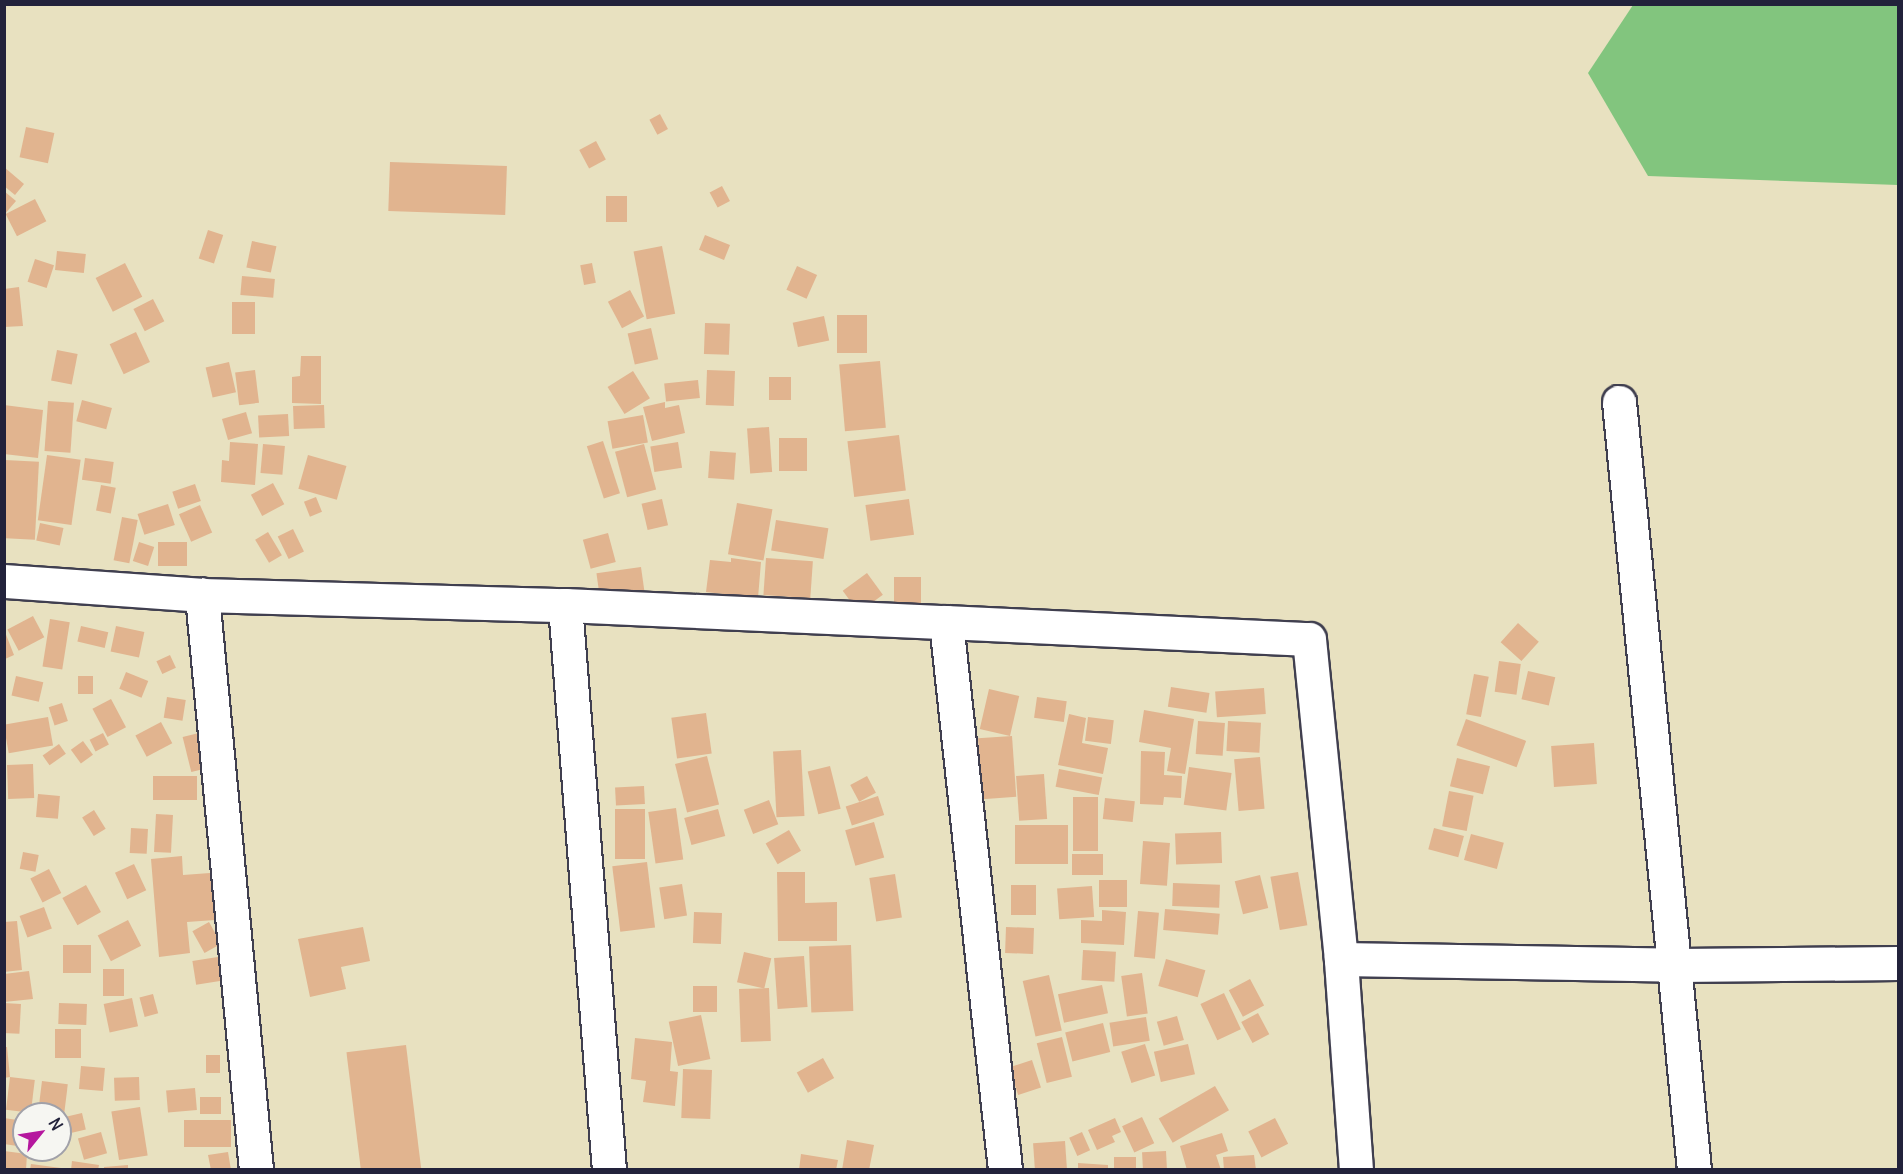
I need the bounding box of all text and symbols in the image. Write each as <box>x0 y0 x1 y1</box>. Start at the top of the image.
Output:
north arrow <box>12 1102 72 1162</box>
text: N <box>44 1114 67 1134</box>

